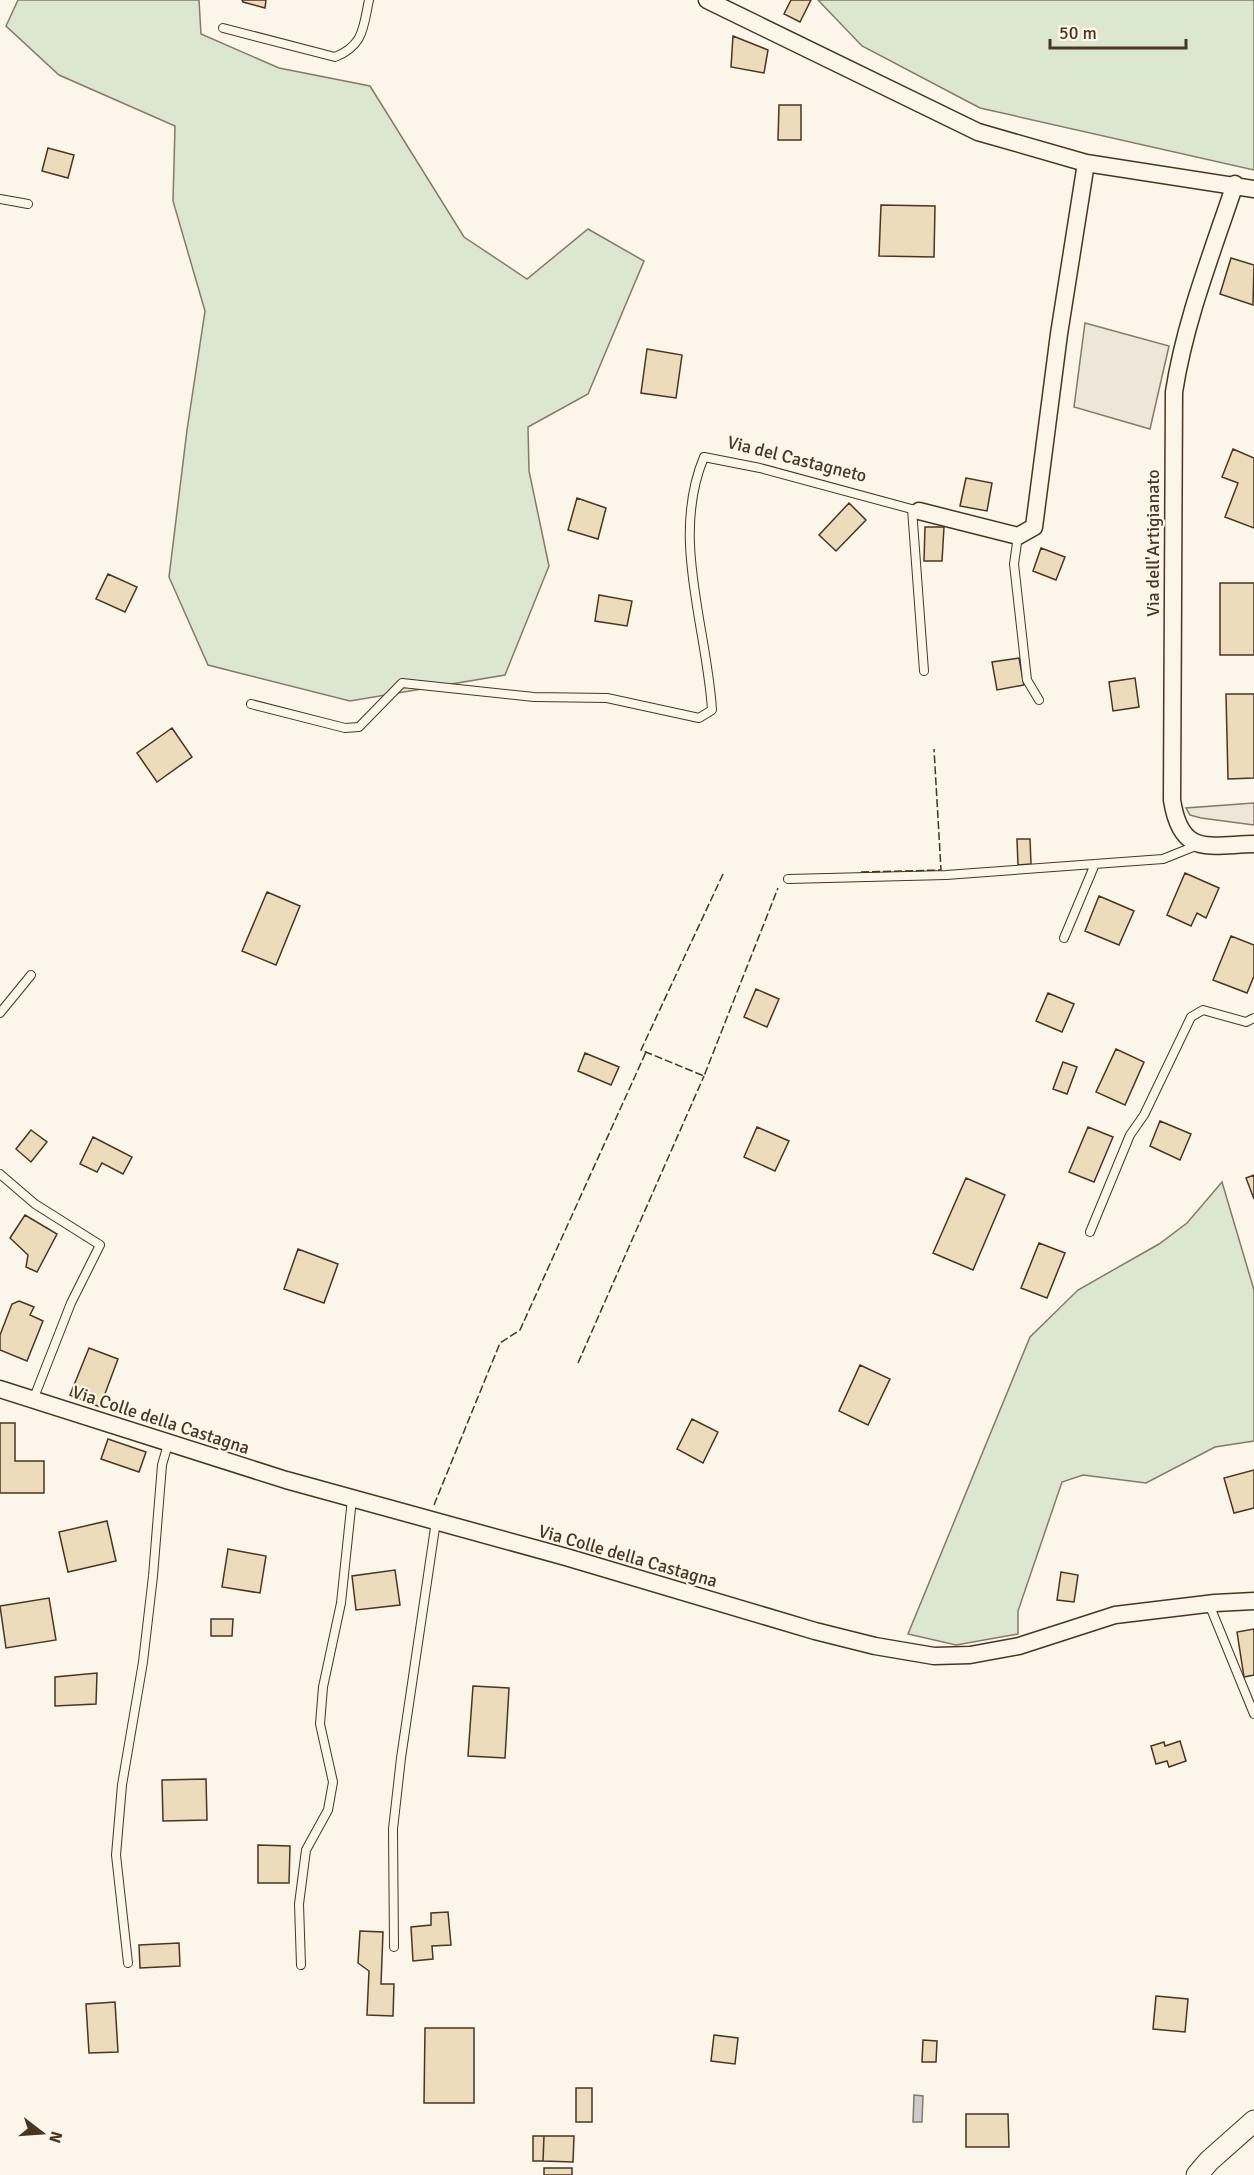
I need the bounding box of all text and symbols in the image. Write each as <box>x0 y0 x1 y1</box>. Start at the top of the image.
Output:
scale bar <box>1050 12 1186 50</box>
text: 50 m <box>1059 22 1097 44</box>
street label: Via del Castagneto <box>725 431 869 487</box>
street label: Via dell'Artigianato <box>1142 469 1164 617</box>
street label: Via Colle della Castagna <box>70 1381 252 1459</box>
street label: Via Colle della Castagna <box>536 1520 720 1592</box>
north arrow <box>12 2103 72 2163</box>
text: N <box>44 2129 67 2145</box>

